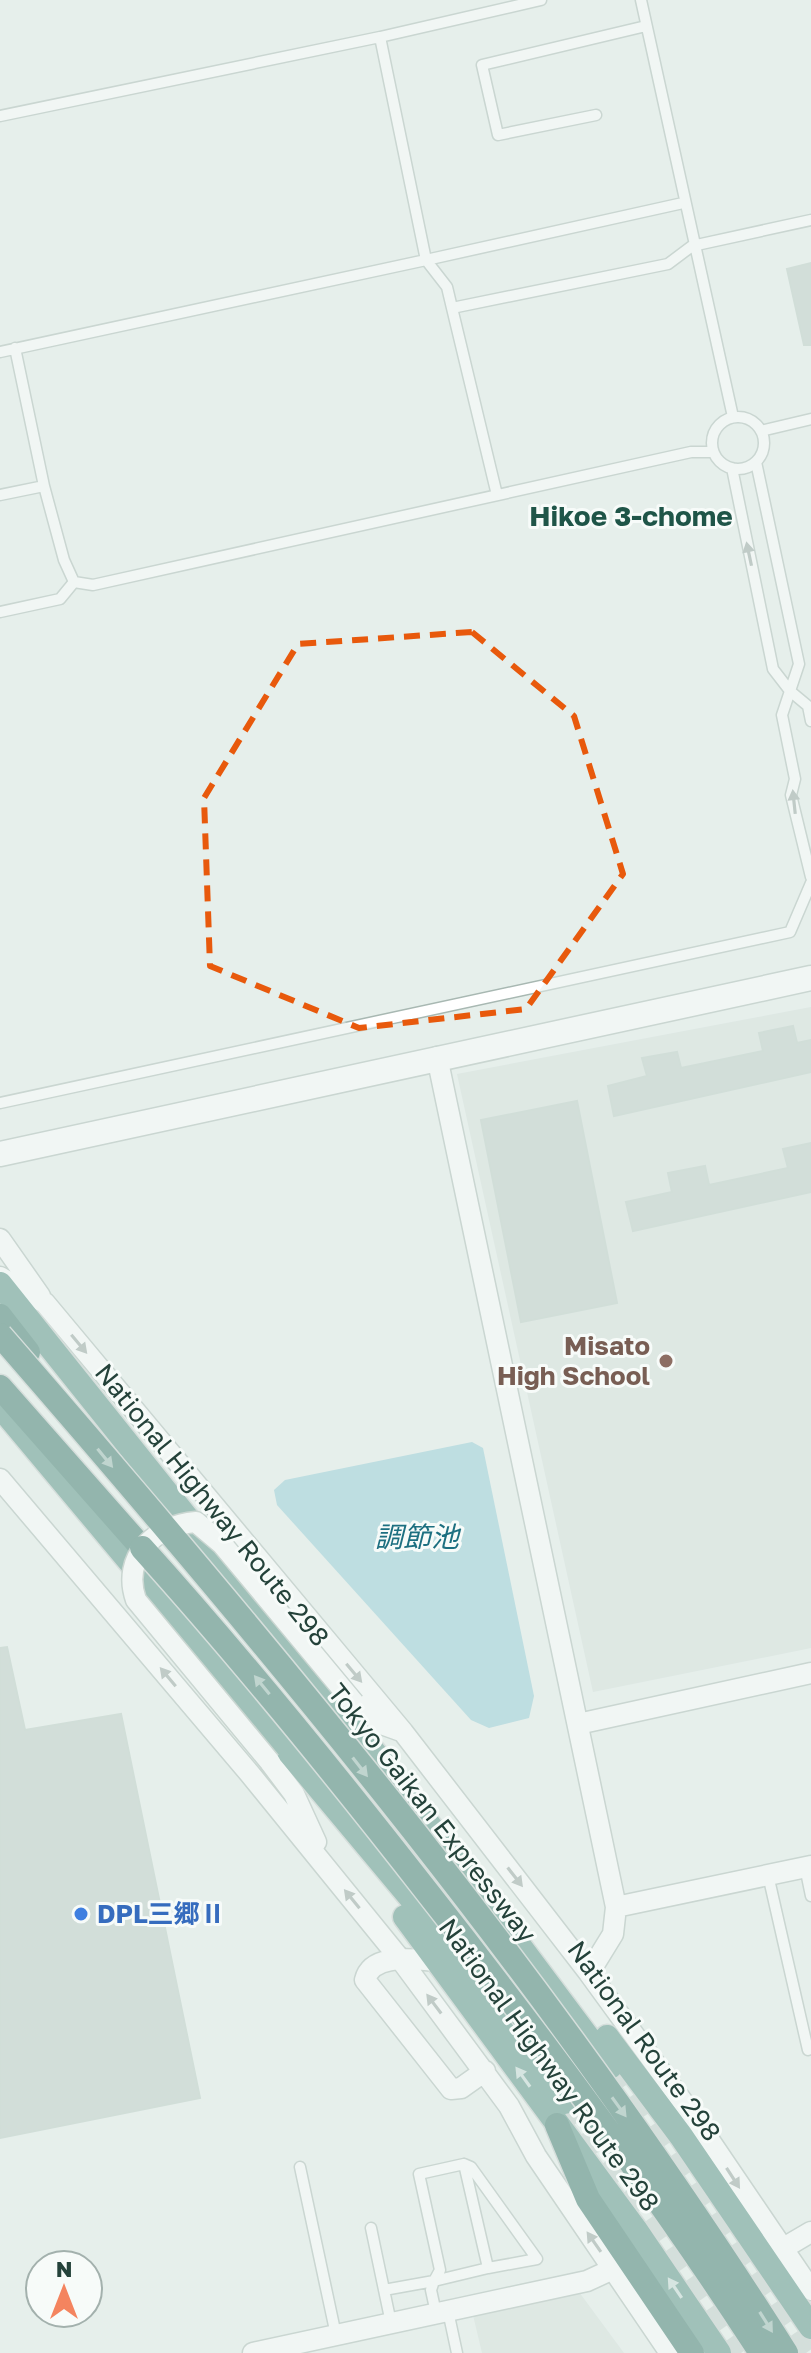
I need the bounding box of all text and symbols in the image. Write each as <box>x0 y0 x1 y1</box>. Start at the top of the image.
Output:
district label: Hikoe 3-chome <box>529 499 733 532</box>
one-way arrow <box>742 541 755 566</box>
one-way arrow <box>788 789 801 814</box>
place label: Misato High School <box>497 1330 650 1391</box>
one-way arrow <box>70 1334 87 1354</box>
marker: Misato High School <box>657 1352 675 1370</box>
street label: National Highway Route 298 <box>89 1357 336 1652</box>
one-way arrow <box>97 1448 113 1468</box>
water label: 調節池 <box>375 1520 462 1553</box>
one-way arrow <box>345 1663 362 1683</box>
one-way arrow <box>160 1667 177 1687</box>
one-way arrow <box>254 1676 271 1696</box>
street label: Tokyo Gaikan Expressway <box>322 1677 543 1949</box>
one-way arrow <box>352 1757 368 1777</box>
one-way arrow <box>506 1867 522 1887</box>
one-way arrow <box>344 1889 361 1909</box>
place label: DPL三郷Ⅱ <box>97 1898 226 1929</box>
marker: DPL三郷Ⅱ <box>72 1905 90 1923</box>
street label: National Highway Route 298 <box>433 1912 666 2217</box>
street label: National Route 298 <box>561 1934 727 2147</box>
one-way arrow <box>426 1994 442 2014</box>
one-way arrow <box>516 2067 531 2088</box>
one-way arrow <box>611 2097 627 2117</box>
one-way arrow <box>726 2167 740 2189</box>
one-way arrow <box>587 2232 602 2253</box>
north arrow <box>24 2249 104 2329</box>
text: N <box>56 2255 72 2282</box>
one-way arrow <box>668 2278 683 2299</box>
one-way arrow <box>759 2311 773 2333</box>

